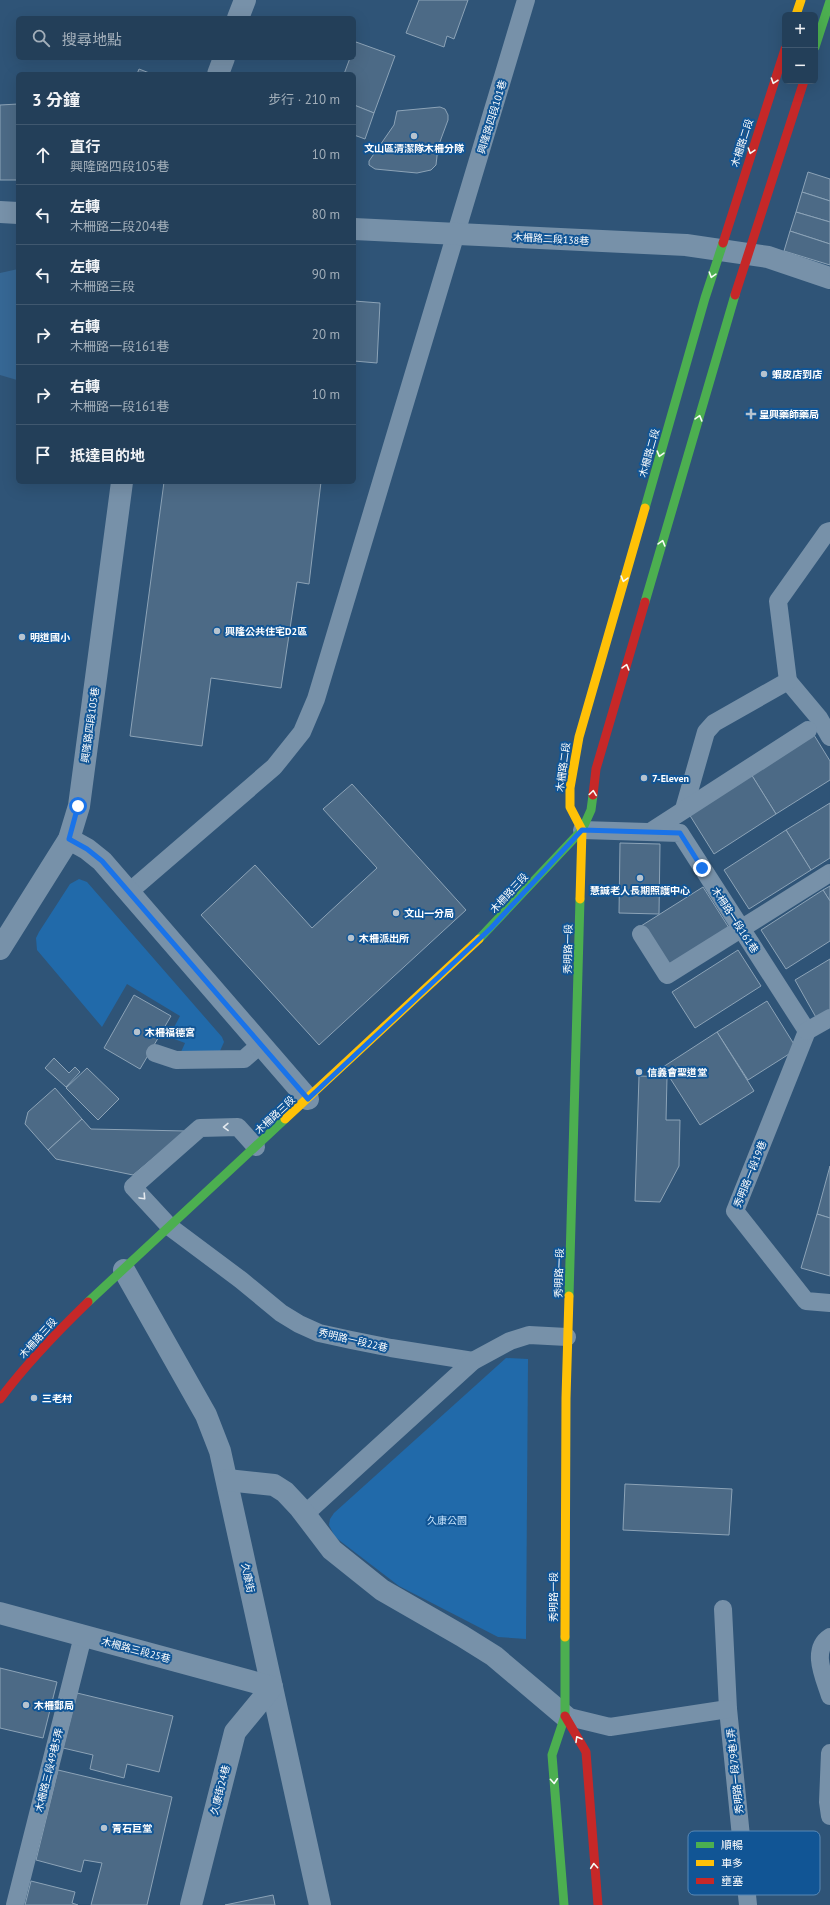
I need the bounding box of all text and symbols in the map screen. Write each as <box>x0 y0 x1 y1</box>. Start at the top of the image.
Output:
map controls <box>782 12 818 84</box>
button: + <box>782 12 818 48</box>
search box <box>16 16 356 60</box>
icon: search <box>30 27 52 49</box>
text: 搜尋地點 <box>62 30 122 49</box>
button: − <box>782 48 818 84</box>
one-way arrow <box>770 78 779 85</box>
street label: 興隆路四段101巷 <box>475 79 509 155</box>
text: 3 分鐘 <box>32 89 80 111</box>
text: 步行 · 210 m <box>268 91 340 108</box>
street label: 木柵路二段 <box>728 117 756 169</box>
marker: 文山區清潔隊木柵分隊 <box>409 131 419 141</box>
text: 直行 <box>70 137 100 156</box>
place label: 文山區清潔隊木柵分隊 <box>364 142 465 155</box>
icon: ahead <box>32 144 54 166</box>
text: 10 m <box>312 146 340 163</box>
one-way arrow <box>747 148 756 155</box>
text: 興隆路四段105巷 <box>70 158 169 175</box>
text: 左轉 <box>70 197 100 216</box>
icon: left <box>32 204 54 226</box>
text: 80 m <box>312 206 340 223</box>
text: 木柵路二段204巷 <box>70 218 169 235</box>
street label: 木柵路二段138巷 <box>513 231 589 247</box>
text: 左轉 <box>70 257 100 276</box>
icon: left <box>32 264 54 286</box>
text: 90 m <box>312 266 340 283</box>
one-way arrow <box>708 272 717 279</box>
text: 木柵路三段 <box>70 278 135 295</box>
text: 右轉 <box>70 317 100 336</box>
icon: right <box>32 324 54 346</box>
text: 20 m <box>312 326 340 343</box>
text: 木柵路一段161巷 <box>70 338 169 355</box>
place label: 蝦皮店到店 <box>772 368 822 381</box>
marker: 蝦皮店到店 <box>759 369 769 379</box>
text: 右轉 <box>70 377 100 396</box>
icon: right <box>32 384 54 406</box>
text: 10 m <box>312 386 340 403</box>
text: 木柵路一段161巷 <box>70 398 169 415</box>
place label: 皇興藥師藥局 <box>759 408 819 421</box>
marker: 皇興藥師藥局 <box>746 409 756 419</box>
one-way arrow <box>694 414 703 421</box>
street label: 木柵路二段 <box>636 427 662 479</box>
icon: arrive <box>32 444 54 466</box>
text: 抵達目的地 <box>70 446 145 465</box>
one-way arrow <box>656 450 665 457</box>
one-way arrow <box>657 539 666 546</box>
one-way arrow <box>620 575 629 582</box>
place label: 興隆公共住宅D2區 <box>225 625 307 638</box>
marker: 興隆公共住宅D2區 <box>212 626 222 636</box>
place label: 明道國小 <box>30 631 71 644</box>
marker: 明道國小 <box>17 632 27 642</box>
one-way arrow <box>621 664 630 671</box>
street label: 興隆路四段105巷 <box>78 686 102 764</box>
street label: 木柵路二段 <box>553 741 573 793</box>
place label: 7-Eleven <box>652 772 689 785</box>
marker: 7-Eleven <box>639 773 649 783</box>
one-way arrow <box>588 790 597 796</box>
route start <box>69 797 87 815</box>
route end <box>693 859 711 877</box>
street label: 木柵路三段 <box>487 870 531 916</box>
marker: 慧誠老人長期照護中心 <box>635 873 645 883</box>
place label: 慧誠老人長期照護中心 <box>590 884 690 897</box>
street label: 木柵路一段161巷 <box>709 884 761 956</box>
place label: 文山一分局 <box>404 907 454 920</box>
marker: 文山一分局 <box>391 908 401 918</box>
street label: 秀明路一段 <box>561 924 575 974</box>
place label: 木柵派出所 <box>358 932 409 945</box>
marker: 木柵派出所 <box>346 933 356 943</box>
place label: 木柵福德宮 <box>144 1026 195 1039</box>
marker: 木柵福德宮 <box>132 1027 142 1037</box>
place label: 信義會聖道堂 <box>647 1066 707 1079</box>
marker: 信義會聖道堂 <box>634 1067 644 1077</box>
street label: 木柵路三段 <box>252 1093 298 1137</box>
one-way arrow <box>223 1123 229 1131</box>
street label: 秀明路一段19巷 <box>731 1139 769 1209</box>
one-way arrow <box>138 1193 145 1200</box>
street label: 秀明路一段 <box>552 1248 566 1298</box>
street label: 木柵路三段 <box>16 1315 60 1361</box>
street label: 秀明路一段22巷 <box>317 1326 389 1354</box>
place label: 三老村 <box>42 1392 72 1405</box>
marker: 三老村 <box>29 1393 39 1403</box>
park label: 久康公園 <box>427 1514 467 1527</box>
street label: 久康街 <box>239 1562 257 1594</box>
street label: 秀明路一段 <box>547 1572 560 1622</box>
street label: 木柵路三段25巷 <box>100 1635 172 1665</box>
place label: 木柵郵局 <box>33 1699 74 1712</box>
marker: 木柵郵局 <box>21 1700 31 1710</box>
street label: 木柵路三段49巷5弄 <box>32 1727 66 1813</box>
street label: 秀明路一段79巷1弄 <box>724 1727 746 1815</box>
one-way arrow <box>575 1736 582 1743</box>
street label: 久康街24巷 <box>208 1764 232 1816</box>
one-way arrow <box>550 1778 559 1785</box>
place label: 青石巨堂 <box>112 1822 152 1835</box>
marker: 青石巨堂 <box>99 1823 109 1833</box>
legend <box>688 1831 820 1895</box>
text: 順暢 <box>721 1838 743 1852</box>
text: 車多 <box>721 1856 743 1870</box>
one-way arrow <box>590 1863 599 1869</box>
text: 壅塞 <box>721 1874 743 1888</box>

